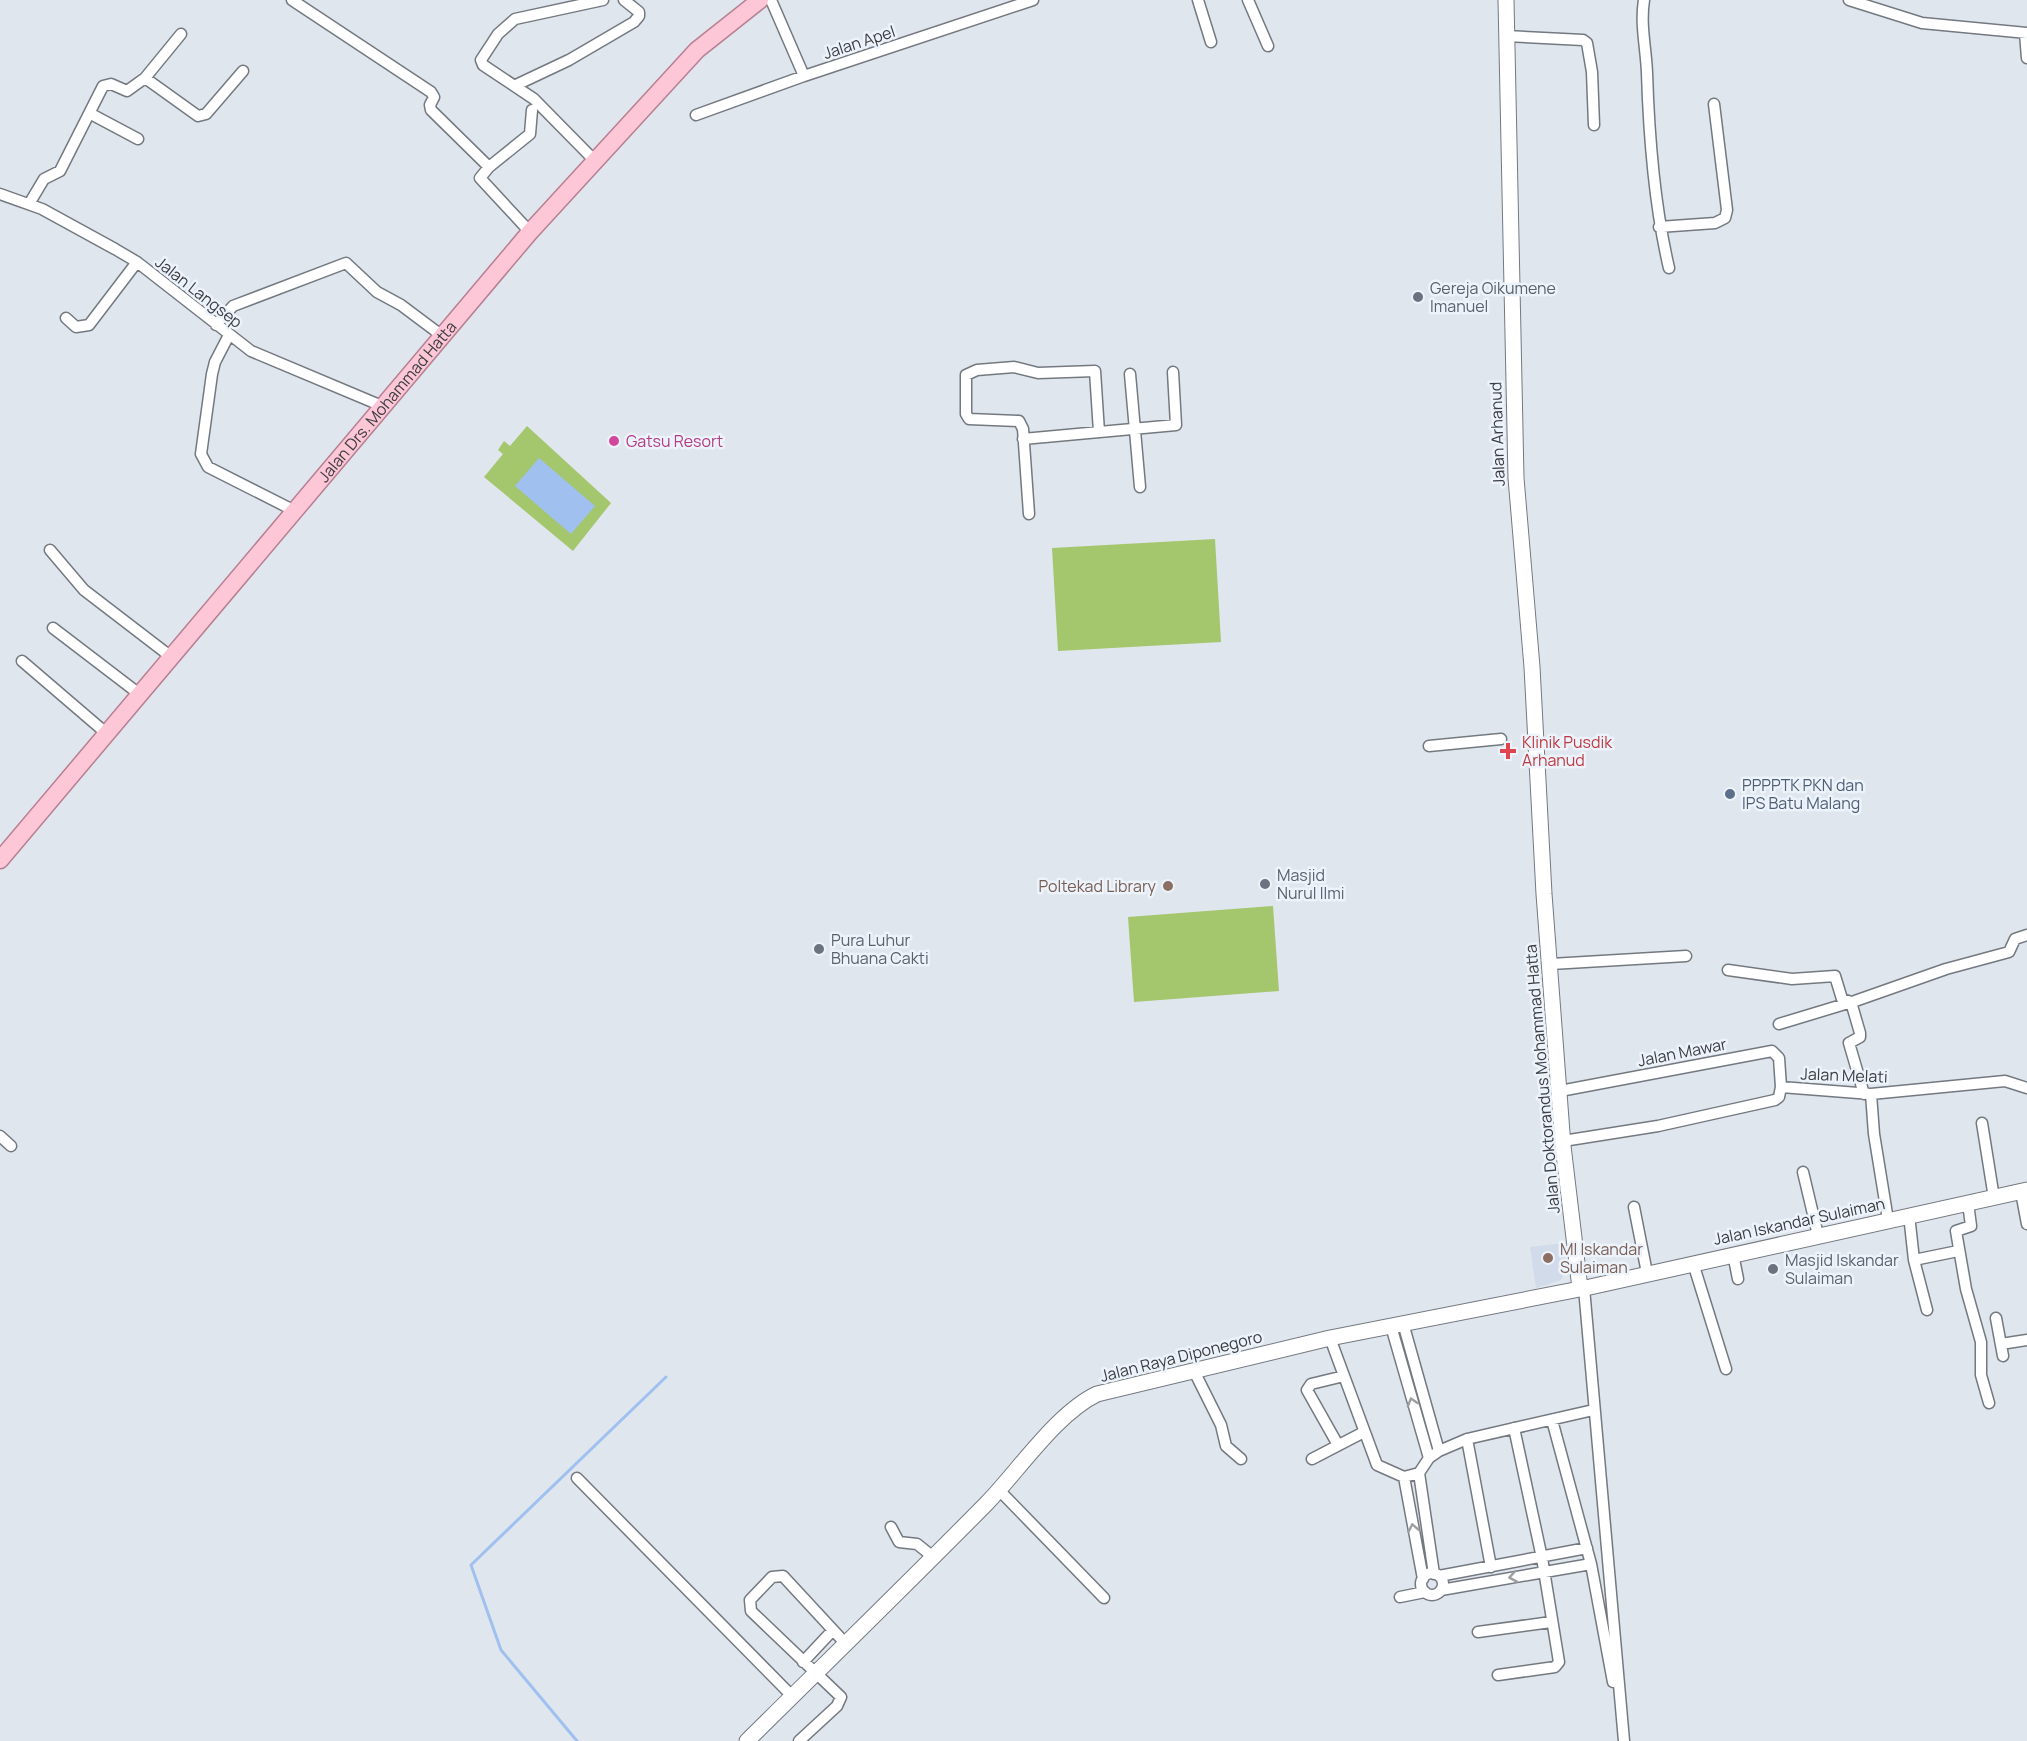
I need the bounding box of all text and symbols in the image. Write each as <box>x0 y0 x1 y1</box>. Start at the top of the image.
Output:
street label: Jalan Apel <box>820 20 898 64</box>
street label: Jalan Langsep <box>151 251 247 333</box>
place label: Gereja Oikumene Imanuel <box>1430 277 1556 317</box>
marker: Gereja Oikumene Imanuel <box>1411 290 1425 304</box>
street label: Jalan Drs. Mohammad Hatta <box>313 316 461 487</box>
street label: Jalan Arhanud <box>1484 381 1510 487</box>
place label: Gatsu Resort <box>626 430 723 452</box>
marker: Gatsu Resort <box>607 434 621 448</box>
place label: Klinik Pusdik Arhanud <box>1522 731 1613 771</box>
marker: Klinik Pusdik Arhanud <box>1499 742 1517 760</box>
place label: PPPPTK PKN dan IPS Batu Malang <box>1742 774 1864 814</box>
marker: PPPPTK PKN dan IPS Batu Malang <box>1723 787 1737 801</box>
place label: Masjid Nurul Ilmi <box>1277 864 1344 904</box>
place label: Poltekad Library <box>1038 875 1157 897</box>
marker: Masjid Nurul Ilmi <box>1258 877 1272 891</box>
marker: Poltekad Library <box>1161 879 1175 893</box>
place label: Pura Luhur Bhuana Cakti <box>831 929 929 969</box>
marker: Pura Luhur Bhuana Cakti <box>812 942 826 956</box>
street label: Jalan Doktorandus Mohammad Hatta <box>1519 943 1565 1215</box>
street label: Jalan Mawar <box>1636 1033 1729 1071</box>
street label: Jalan Melati <box>1800 1062 1888 1088</box>
street label: Jalan Iskandar Sulaiman <box>1711 1192 1887 1250</box>
place label: MI Iskandar Sulaiman <box>1560 1238 1643 1278</box>
place label: Masjid Iskandar Sulaiman <box>1785 1249 1899 1289</box>
marker: MI Iskandar Sulaiman <box>1541 1251 1555 1265</box>
marker: Masjid Iskandar Sulaiman <box>1766 1262 1780 1276</box>
street label: Jalan Raya Diponegoro <box>1098 1325 1264 1387</box>
one-way arrow <box>1407 1397 1419 1408</box>
one-way arrow <box>1407 1523 1420 1533</box>
one-way arrow <box>1508 1570 1518 1583</box>

